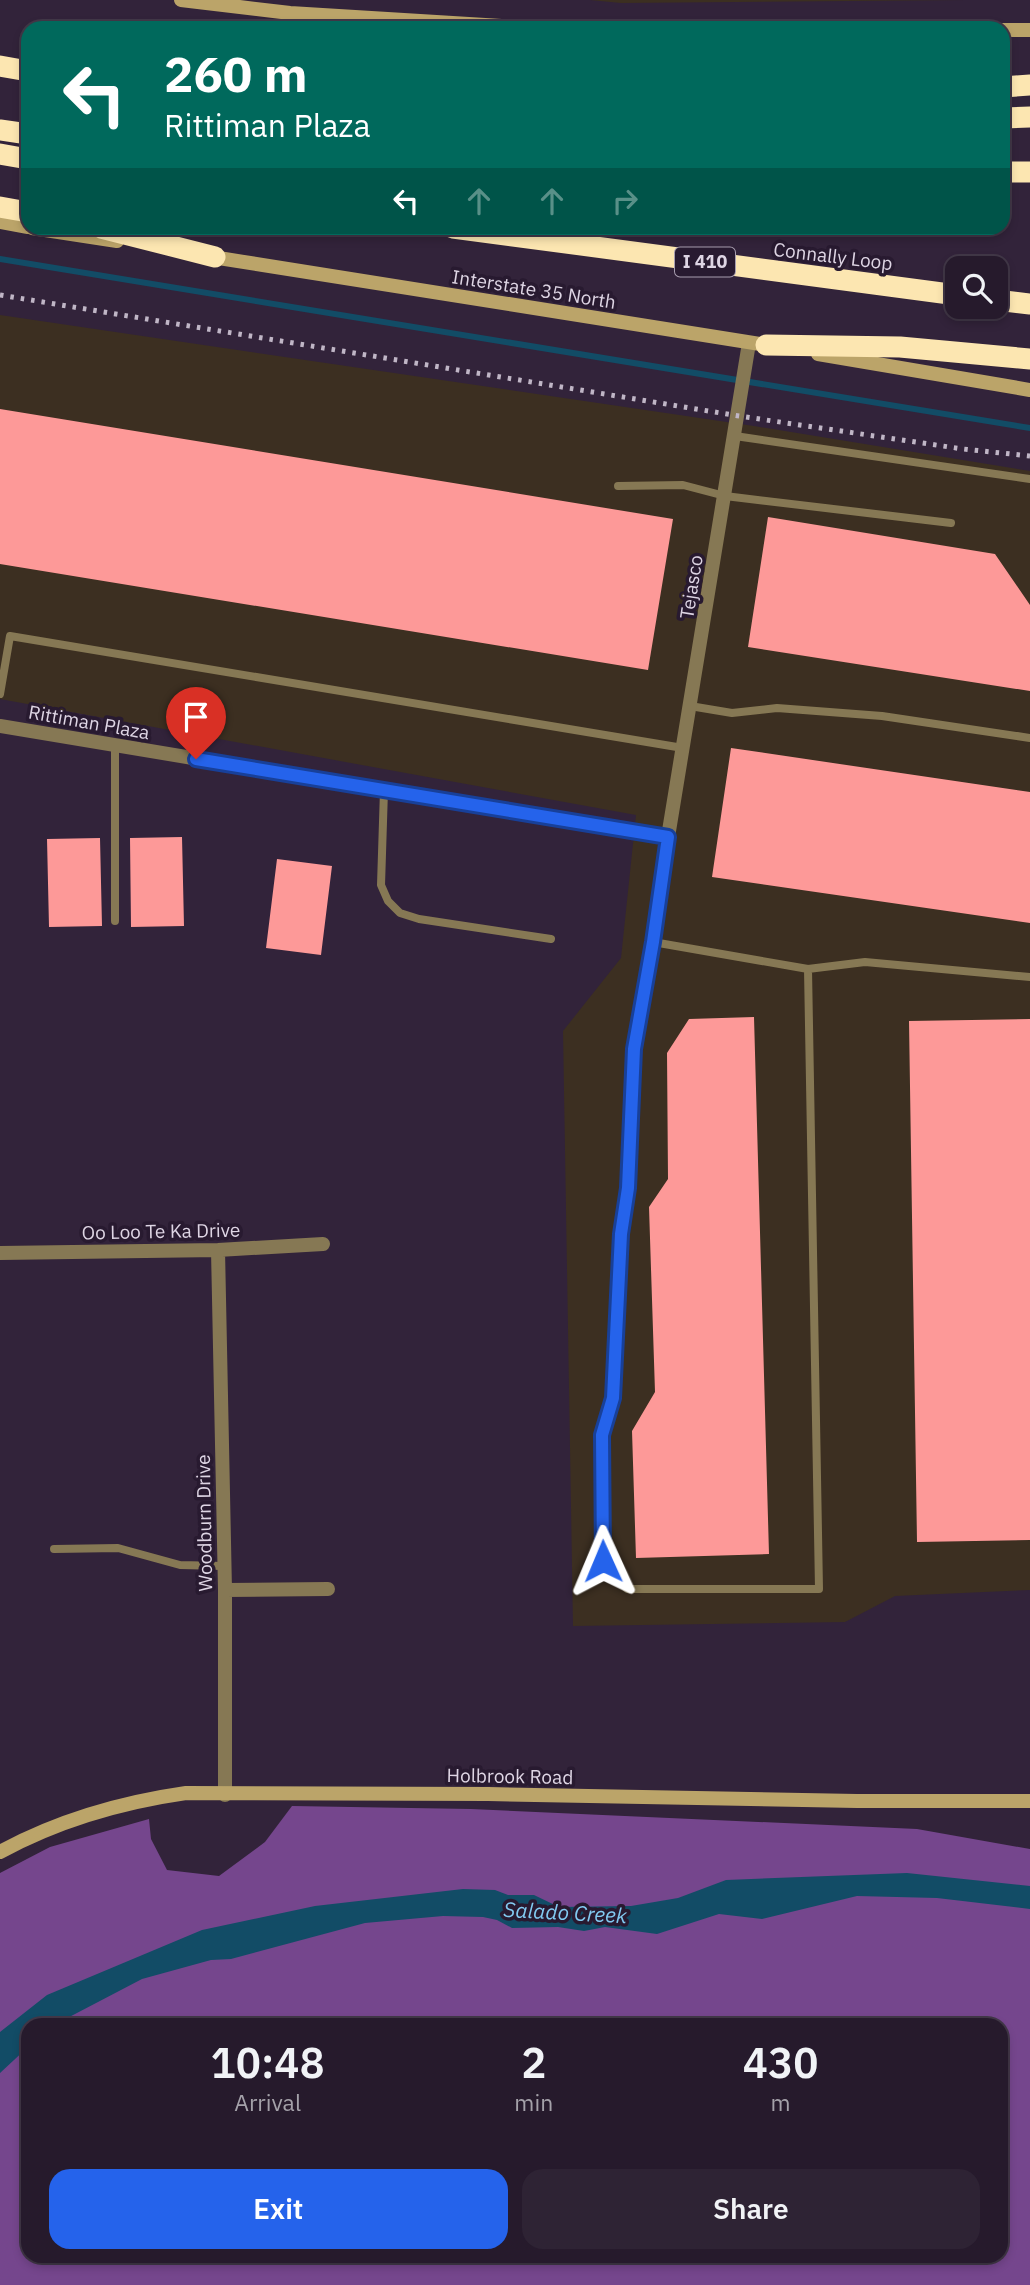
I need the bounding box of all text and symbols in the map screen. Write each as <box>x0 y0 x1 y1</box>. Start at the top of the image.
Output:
text: 260 m <box>164 42 308 105</box>
icon: left <box>49 49 140 140</box>
text: Rittiman Plaza <box>164 104 371 146</box>
icon: left <box>387 182 425 220</box>
icon: ahead <box>460 182 498 220</box>
icon: ahead <box>533 182 571 220</box>
icon: right <box>606 182 644 220</box>
street label: Connally Loop <box>772 237 894 275</box>
road number: I 410 <box>675 248 735 276</box>
map controls <box>945 256 1008 319</box>
button: search <box>945 256 1008 319</box>
street label: Interstate 35 North <box>450 264 618 314</box>
street label: Tejasco <box>674 553 708 621</box>
pin <box>166 687 226 759</box>
icon: arrive <box>177 698 215 736</box>
street label: Rittiman Plaza <box>27 700 151 744</box>
street label: Oo Loo Te Ka Drive <box>81 1218 241 1244</box>
street label: Woodburn Drive <box>191 1454 217 1592</box>
position arrow <box>566 1524 640 1598</box>
street label: Holbrook Road <box>446 1763 574 1789</box>
water label: Salado Creek <box>503 1895 629 1929</box>
text: 10:48 <box>211 2035 325 2090</box>
text: 2 <box>521 2035 546 2090</box>
text: 430 <box>743 2035 818 2090</box>
text: Arrival <box>234 2087 301 2117</box>
text: min <box>514 2087 553 2117</box>
text: m <box>771 2087 791 2117</box>
button: Exit <box>49 2169 508 2249</box>
button: Share <box>522 2169 980 2249</box>

